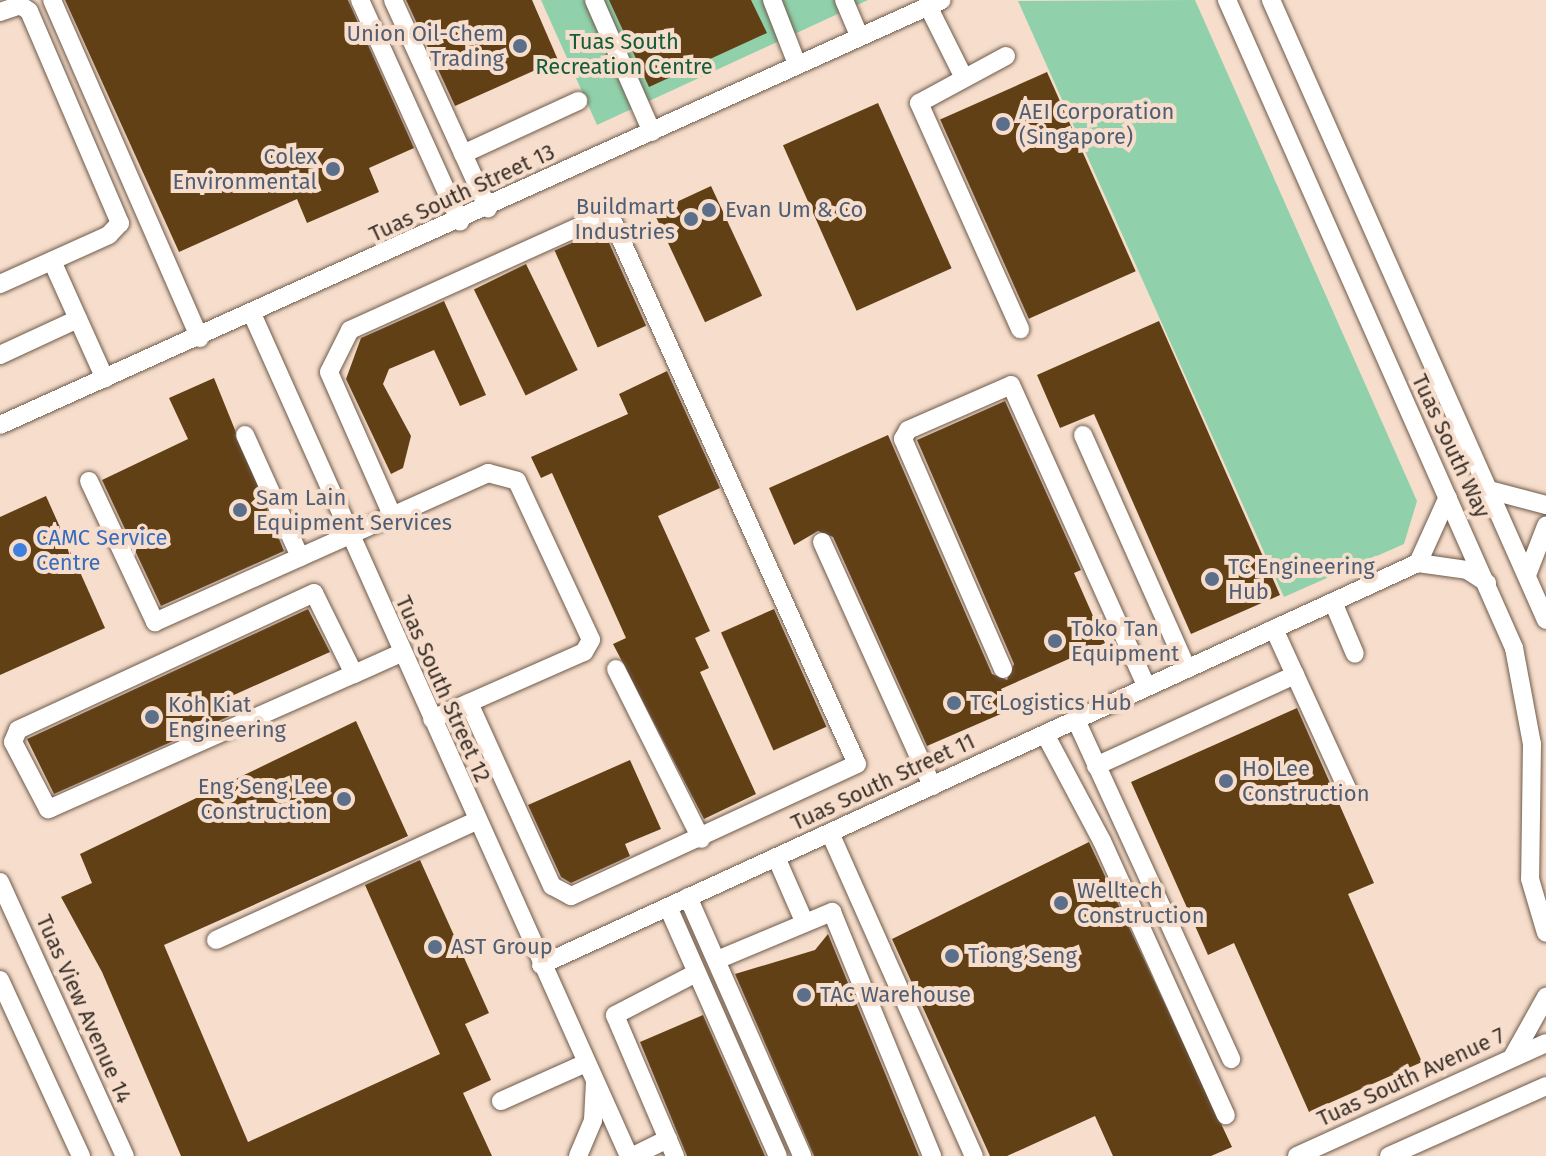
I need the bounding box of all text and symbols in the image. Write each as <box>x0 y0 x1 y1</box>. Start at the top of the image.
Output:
place label: Union Oil-Chem Trading <box>346 20 504 72</box>
park label: Tuas South Recreation Centre <box>535 28 713 80</box>
marker: Union Oil-Chem Trading <box>511 37 529 55</box>
place label: AEI Corporation (Singapore) <box>1019 98 1174 150</box>
marker: AEI Corporation (Singapore) <box>994 115 1012 133</box>
street label: Tuas South Street 13 <box>365 138 559 248</box>
place label: Colex Environmental <box>172 143 317 194</box>
marker: Colex Environmental <box>324 160 342 178</box>
place label: Buildmart Industries <box>574 193 675 244</box>
place label: Evan Um & Co <box>725 197 863 223</box>
marker: Evan Um & Co <box>700 201 718 219</box>
marker: Buildmart Industries <box>682 210 700 228</box>
street label: Tuas South Way <box>1406 370 1496 522</box>
place label: Sam Lain Equipment Services <box>256 484 452 536</box>
marker: Sam Lain Equipment Services <box>231 501 249 519</box>
place label: CAMC Service Centre <box>36 524 168 576</box>
marker: CAMC Service Centre <box>11 541 29 559</box>
place label: TC Engineering Hub <box>1228 553 1375 604</box>
marker: TC Engineering Hub <box>1203 570 1221 588</box>
street label: Tuas South Street 12 <box>390 592 496 786</box>
place label: Toko Tan Equipment <box>1071 615 1179 666</box>
marker: Toko Tan Equipment <box>1046 632 1064 650</box>
place label: TC Logistics Hub <box>970 690 1132 716</box>
place label: Koh Kiat Engineering <box>168 691 286 742</box>
marker: TC Logistics Hub <box>945 694 963 712</box>
marker: Koh Kiat Engineering <box>143 708 161 726</box>
street label: Tuas South Street 11 <box>787 728 979 836</box>
place label: Ho Lee Construction <box>1242 755 1370 806</box>
marker: Ho Lee Construction <box>1217 772 1235 790</box>
place label: Eng Seng Lee Construction <box>198 773 328 824</box>
marker: Eng Seng Lee Construction <box>335 790 353 808</box>
place label: Welltech Construction <box>1077 877 1205 928</box>
marker: Welltech Construction <box>1052 894 1070 912</box>
street label: Tuas View Avenue 14 <box>31 911 137 1107</box>
place label: AST Group <box>451 934 553 960</box>
marker: AST Group <box>426 938 444 956</box>
place label: Tiong Seng <box>968 943 1077 969</box>
marker: Tiong Seng <box>943 947 961 965</box>
place label: TAC Warehouse <box>820 982 971 1008</box>
marker: TAC Warehouse <box>795 986 813 1004</box>
street label: Tuas South Avenue 7 <box>1313 1022 1509 1132</box>

